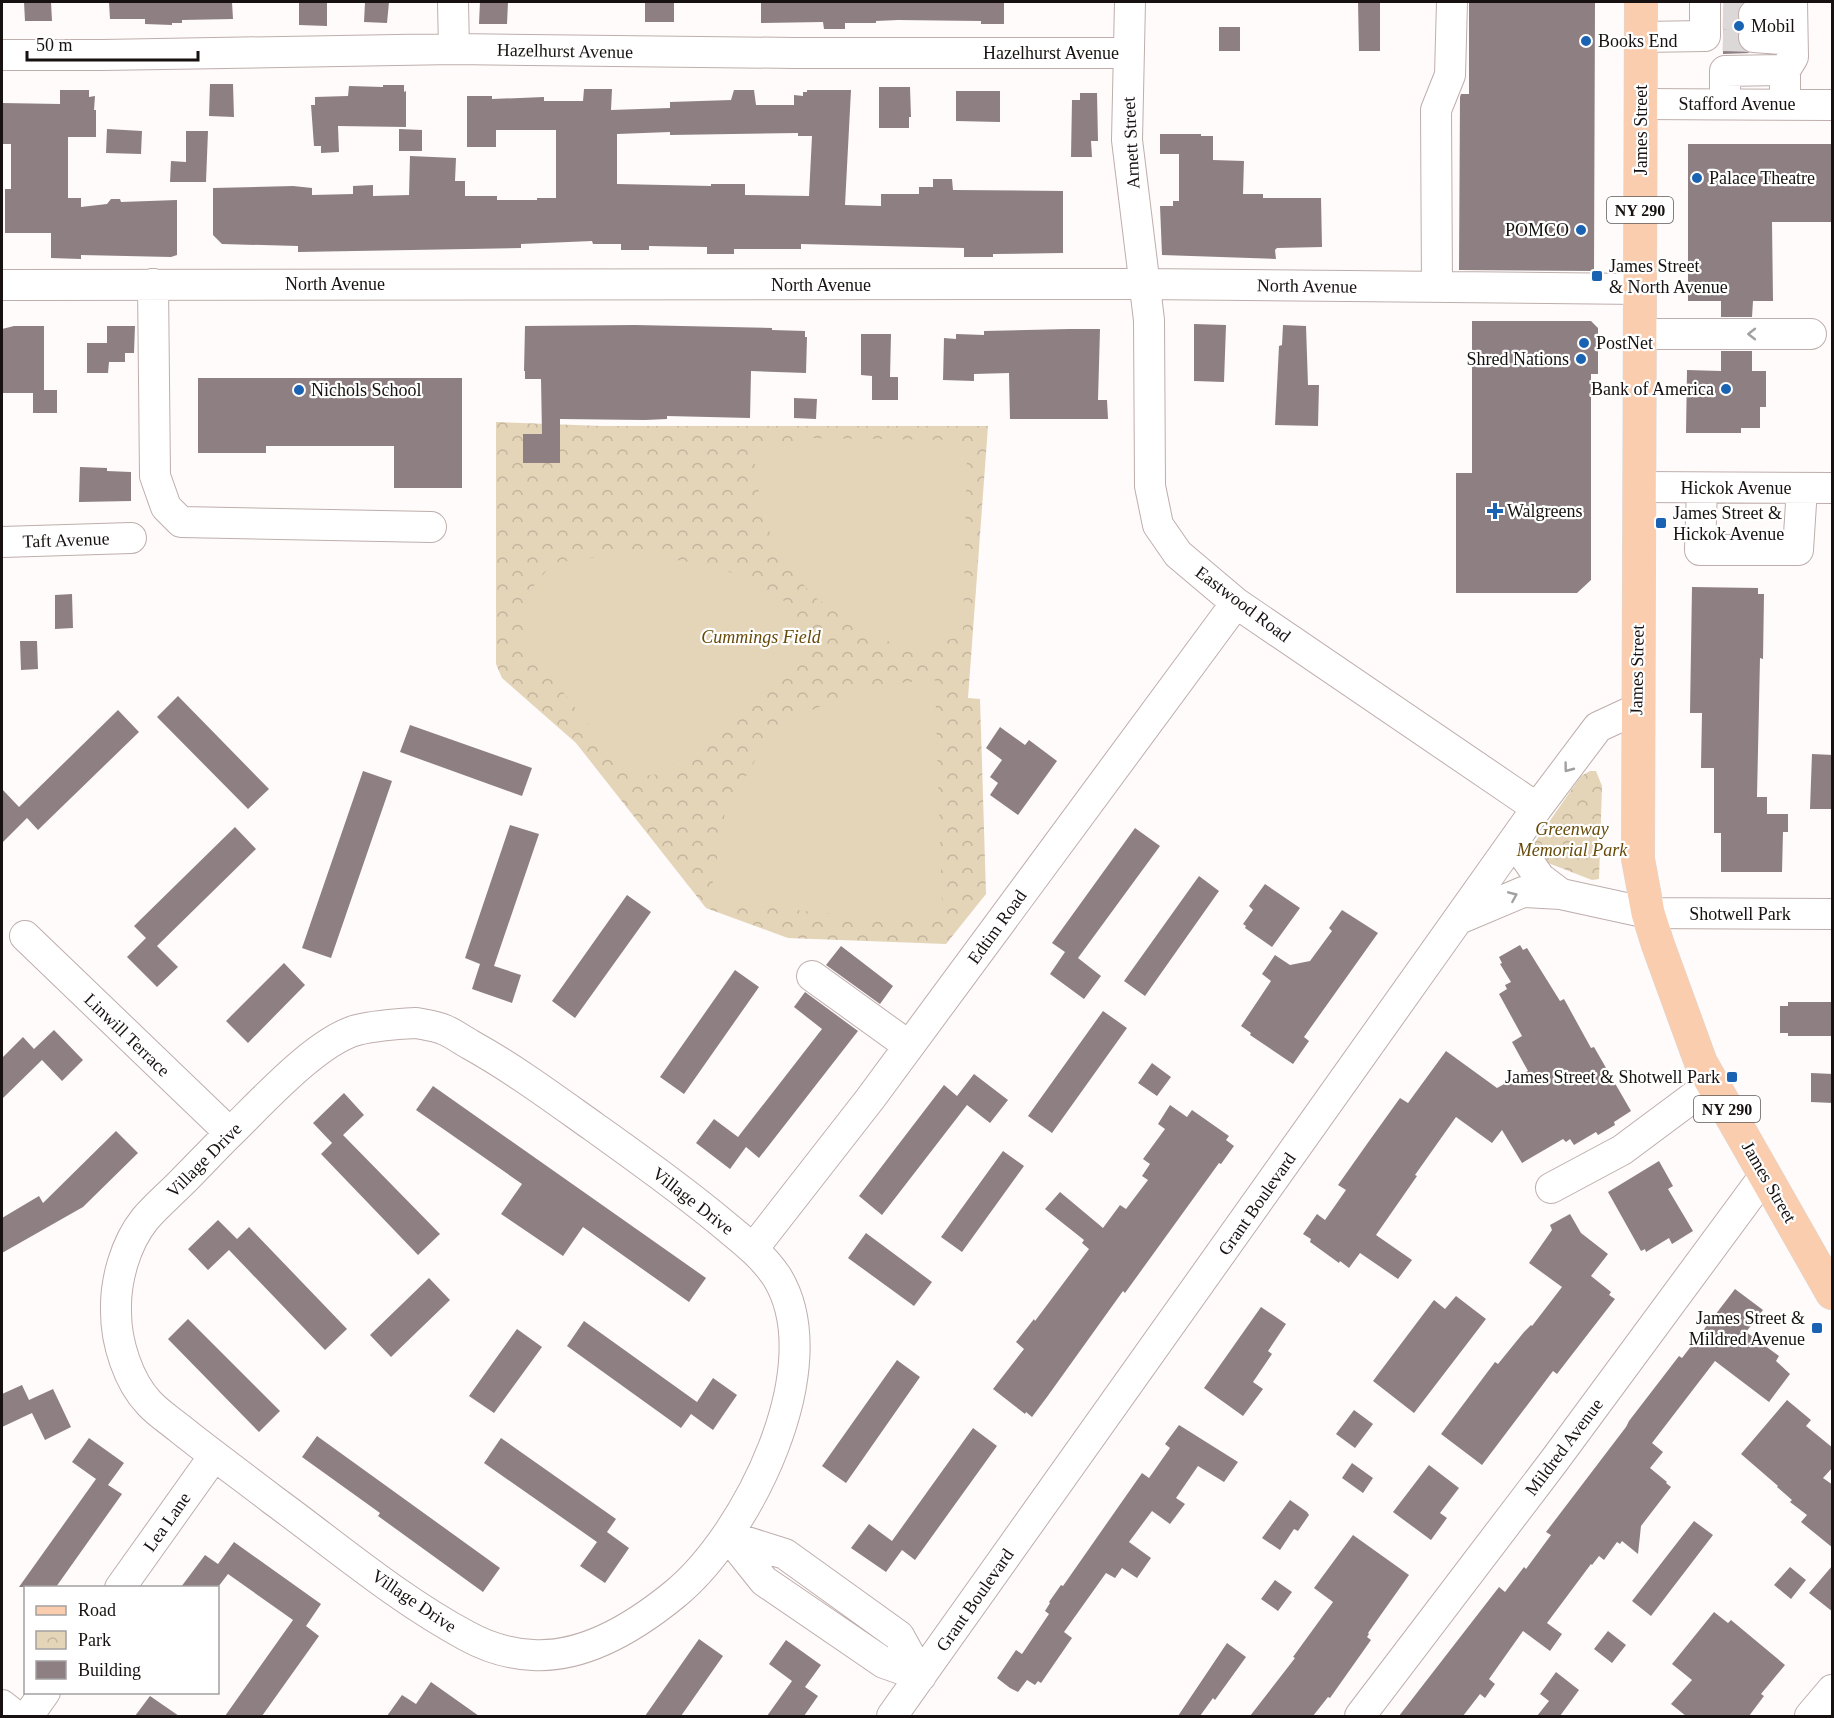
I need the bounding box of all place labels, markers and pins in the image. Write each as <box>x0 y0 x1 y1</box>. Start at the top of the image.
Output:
place label: Mobil <box>1751 16 1795 36</box>
marker: Mobil <box>1732 19 1746 33</box>
place label: Books End <box>1598 31 1678 51</box>
marker: Books End <box>1579 34 1593 48</box>
place label: Palace Theatre <box>1709 168 1815 188</box>
marker: Palace Theatre <box>1690 171 1704 185</box>
place label: POMCO <box>1505 220 1569 240</box>
marker: POMCO <box>1574 223 1588 237</box>
place label: James Street & North Avenue <box>1609 256 1728 297</box>
marker: James Street & North Avenue <box>1590 269 1604 283</box>
place label: PostNet <box>1596 333 1653 353</box>
marker: PostNet <box>1577 336 1591 350</box>
place label: Shred Nations <box>1467 349 1569 369</box>
marker: Shred Nations <box>1574 352 1588 366</box>
place label: Bank of America <box>1591 379 1714 399</box>
place label: Nichols School <box>311 380 422 400</box>
marker: Bank of America <box>1719 382 1733 396</box>
marker: Nichols School <box>292 383 306 397</box>
place label: Walgreens <box>1507 501 1583 521</box>
place label: James Street & Hickok Avenue <box>1673 503 1784 544</box>
marker: Walgreens <box>1488 504 1502 518</box>
marker: James Street & Hickok Avenue <box>1654 516 1668 530</box>
place label: James Street & Shotwell Park <box>1505 1067 1720 1087</box>
marker: James Street & Shotwell Park <box>1725 1070 1739 1084</box>
place label: James Street & Mildred Avenue <box>1689 1308 1805 1349</box>
marker: James Street & Mildred Avenue <box>1810 1321 1824 1335</box>

